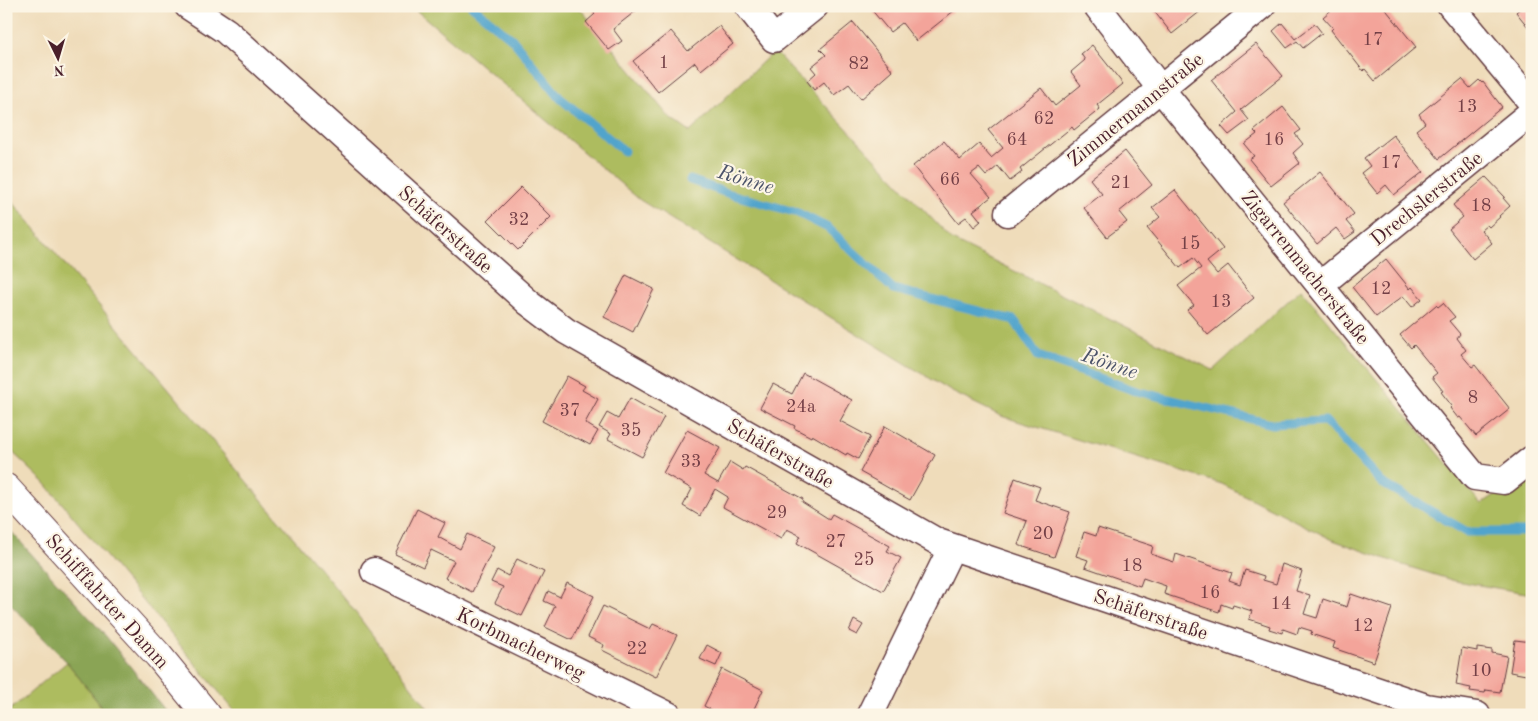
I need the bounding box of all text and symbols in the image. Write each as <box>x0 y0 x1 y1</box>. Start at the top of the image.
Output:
house number: 17 <box>1363 31 1383 49</box>
north arrow <box>32 32 82 82</box>
street label: Zimmermannstraße <box>1065 50 1208 171</box>
house number: 1 <box>659 54 669 72</box>
house number: 82 <box>849 55 869 73</box>
text: N <box>53 63 65 77</box>
house number: 13 <box>1457 98 1477 116</box>
house number: 62 <box>1034 110 1054 128</box>
house number: 64 <box>1007 131 1027 149</box>
house number: 16 <box>1264 131 1284 149</box>
street label: Drechslerstraße <box>1368 148 1487 251</box>
house number: 17 <box>1381 154 1401 172</box>
water label: Rönne <box>714 162 776 199</box>
house number: 66 <box>940 171 960 189</box>
house number: 21 <box>1111 174 1131 192</box>
street label: Schäferstraße <box>394 183 496 278</box>
street label: Zigarrenmacherstraße <box>1236 187 1373 349</box>
house number: 18 <box>1471 197 1491 215</box>
house number: 32 <box>509 211 529 229</box>
house number: 15 <box>1180 235 1200 253</box>
house number: 12 <box>1371 280 1391 298</box>
house number: 13 <box>1211 293 1231 311</box>
water label: Rönne <box>1078 345 1140 384</box>
house number: 8 <box>1468 389 1478 407</box>
house number: 24a <box>786 398 816 416</box>
house number: 37 <box>560 402 580 420</box>
street label: Schäferstraße <box>723 416 837 493</box>
house number: 35 <box>621 422 641 440</box>
house number: 33 <box>681 453 701 471</box>
house number: 29 <box>767 504 787 522</box>
house number: 20 <box>1033 525 1053 543</box>
street label: Schifffahrter Damm <box>41 531 172 674</box>
house number: 27 <box>826 533 846 551</box>
house number: 25 <box>854 551 874 569</box>
house number: 18 <box>1122 557 1142 575</box>
house number: 16 <box>1200 584 1220 602</box>
street label: Schäferstraße <box>1091 587 1210 645</box>
house number: 14 <box>1271 595 1291 613</box>
street label: Korbmacherweg <box>452 605 588 685</box>
house number: 12 <box>1353 617 1373 635</box>
house number: 22 <box>627 640 647 658</box>
house number: 10 <box>1471 662 1491 680</box>

